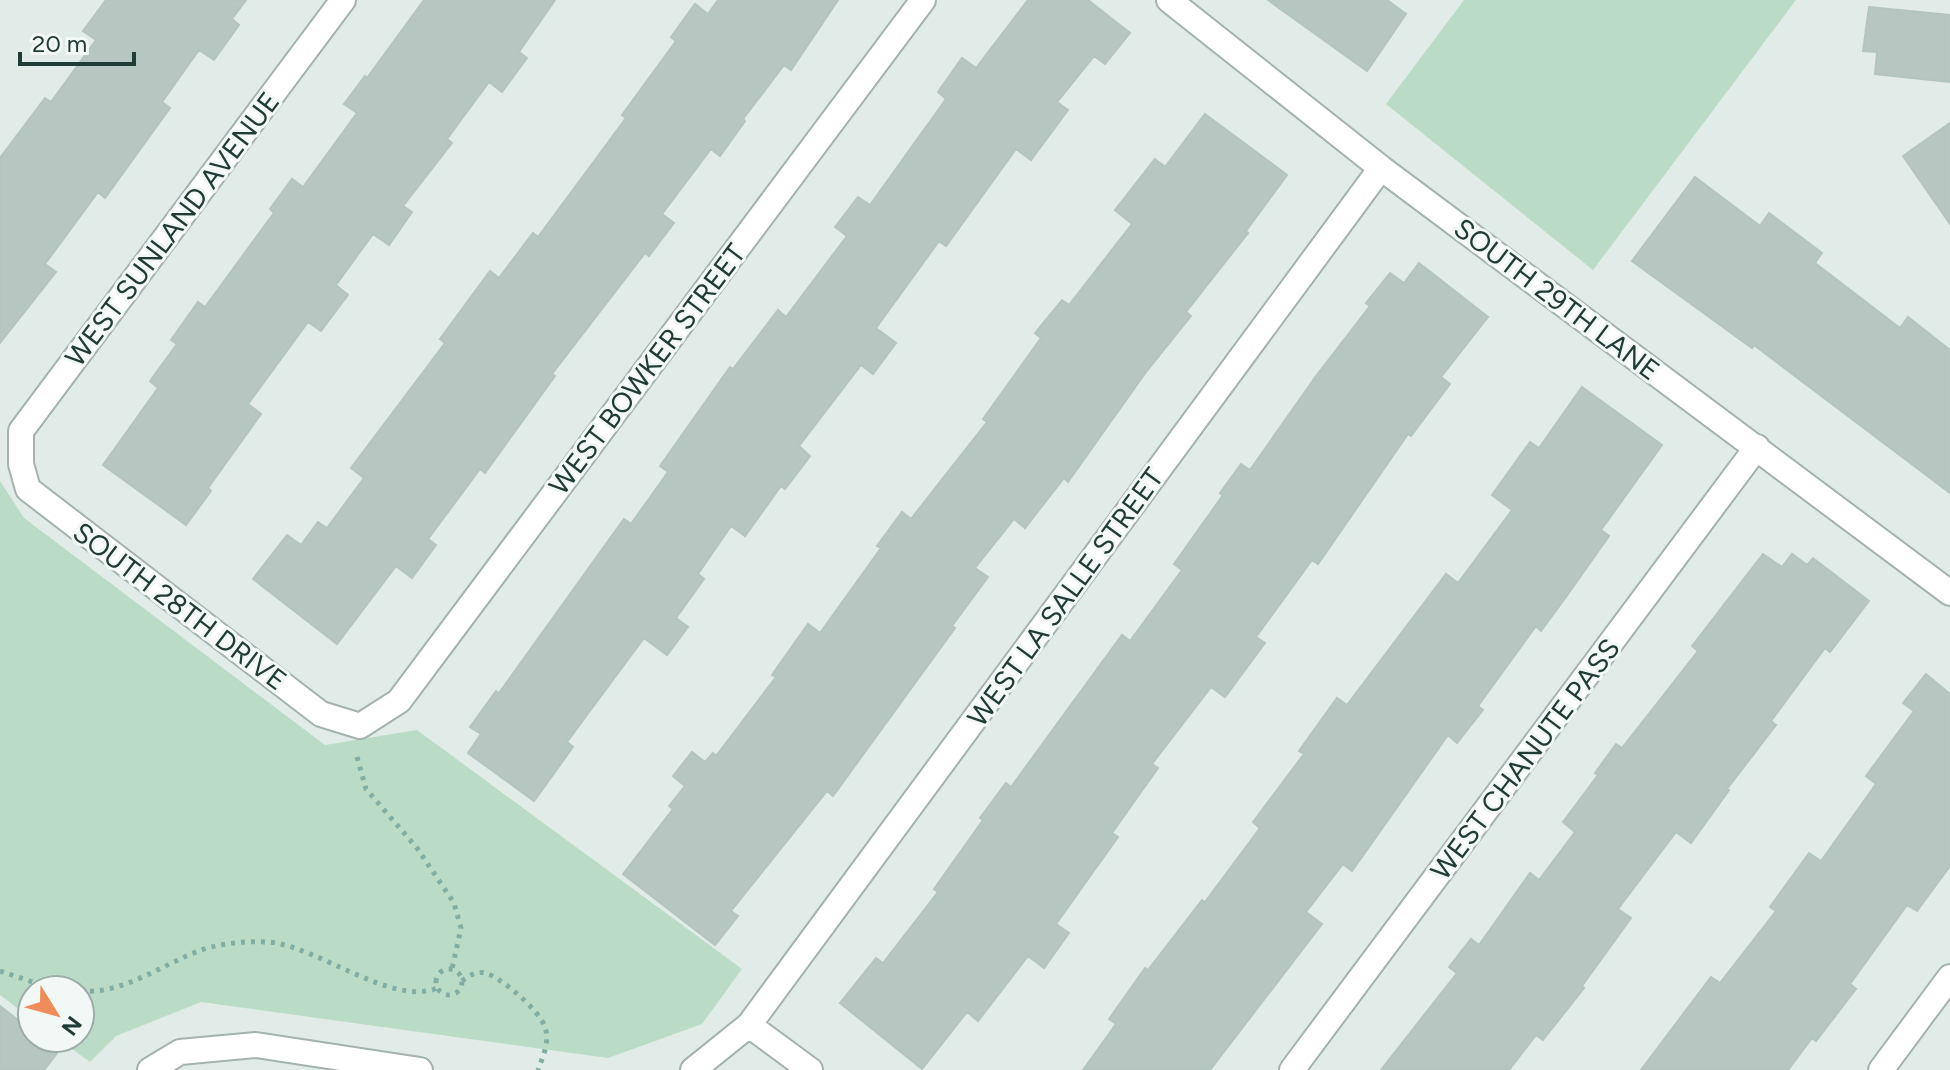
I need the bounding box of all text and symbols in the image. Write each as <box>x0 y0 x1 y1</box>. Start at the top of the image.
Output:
scale bar <box>20 16 134 66</box>
text: 20 m <box>32 29 87 58</box>
street label: WEST SUNLAND AVENUE <box>58 85 286 373</box>
street label: SOUTH 29TH LANE <box>1448 211 1666 387</box>
street label: WEST BOWKER STREET <box>542 236 753 501</box>
street label: WEST LA SALLE STREET <box>960 461 1170 733</box>
street label: SOUTH 28TH DRIVE <box>67 515 293 697</box>
street label: WEST CHANUTE PASS <box>1423 632 1627 886</box>
north arrow <box>16 974 96 1054</box>
text: N <box>56 1011 87 1041</box>

